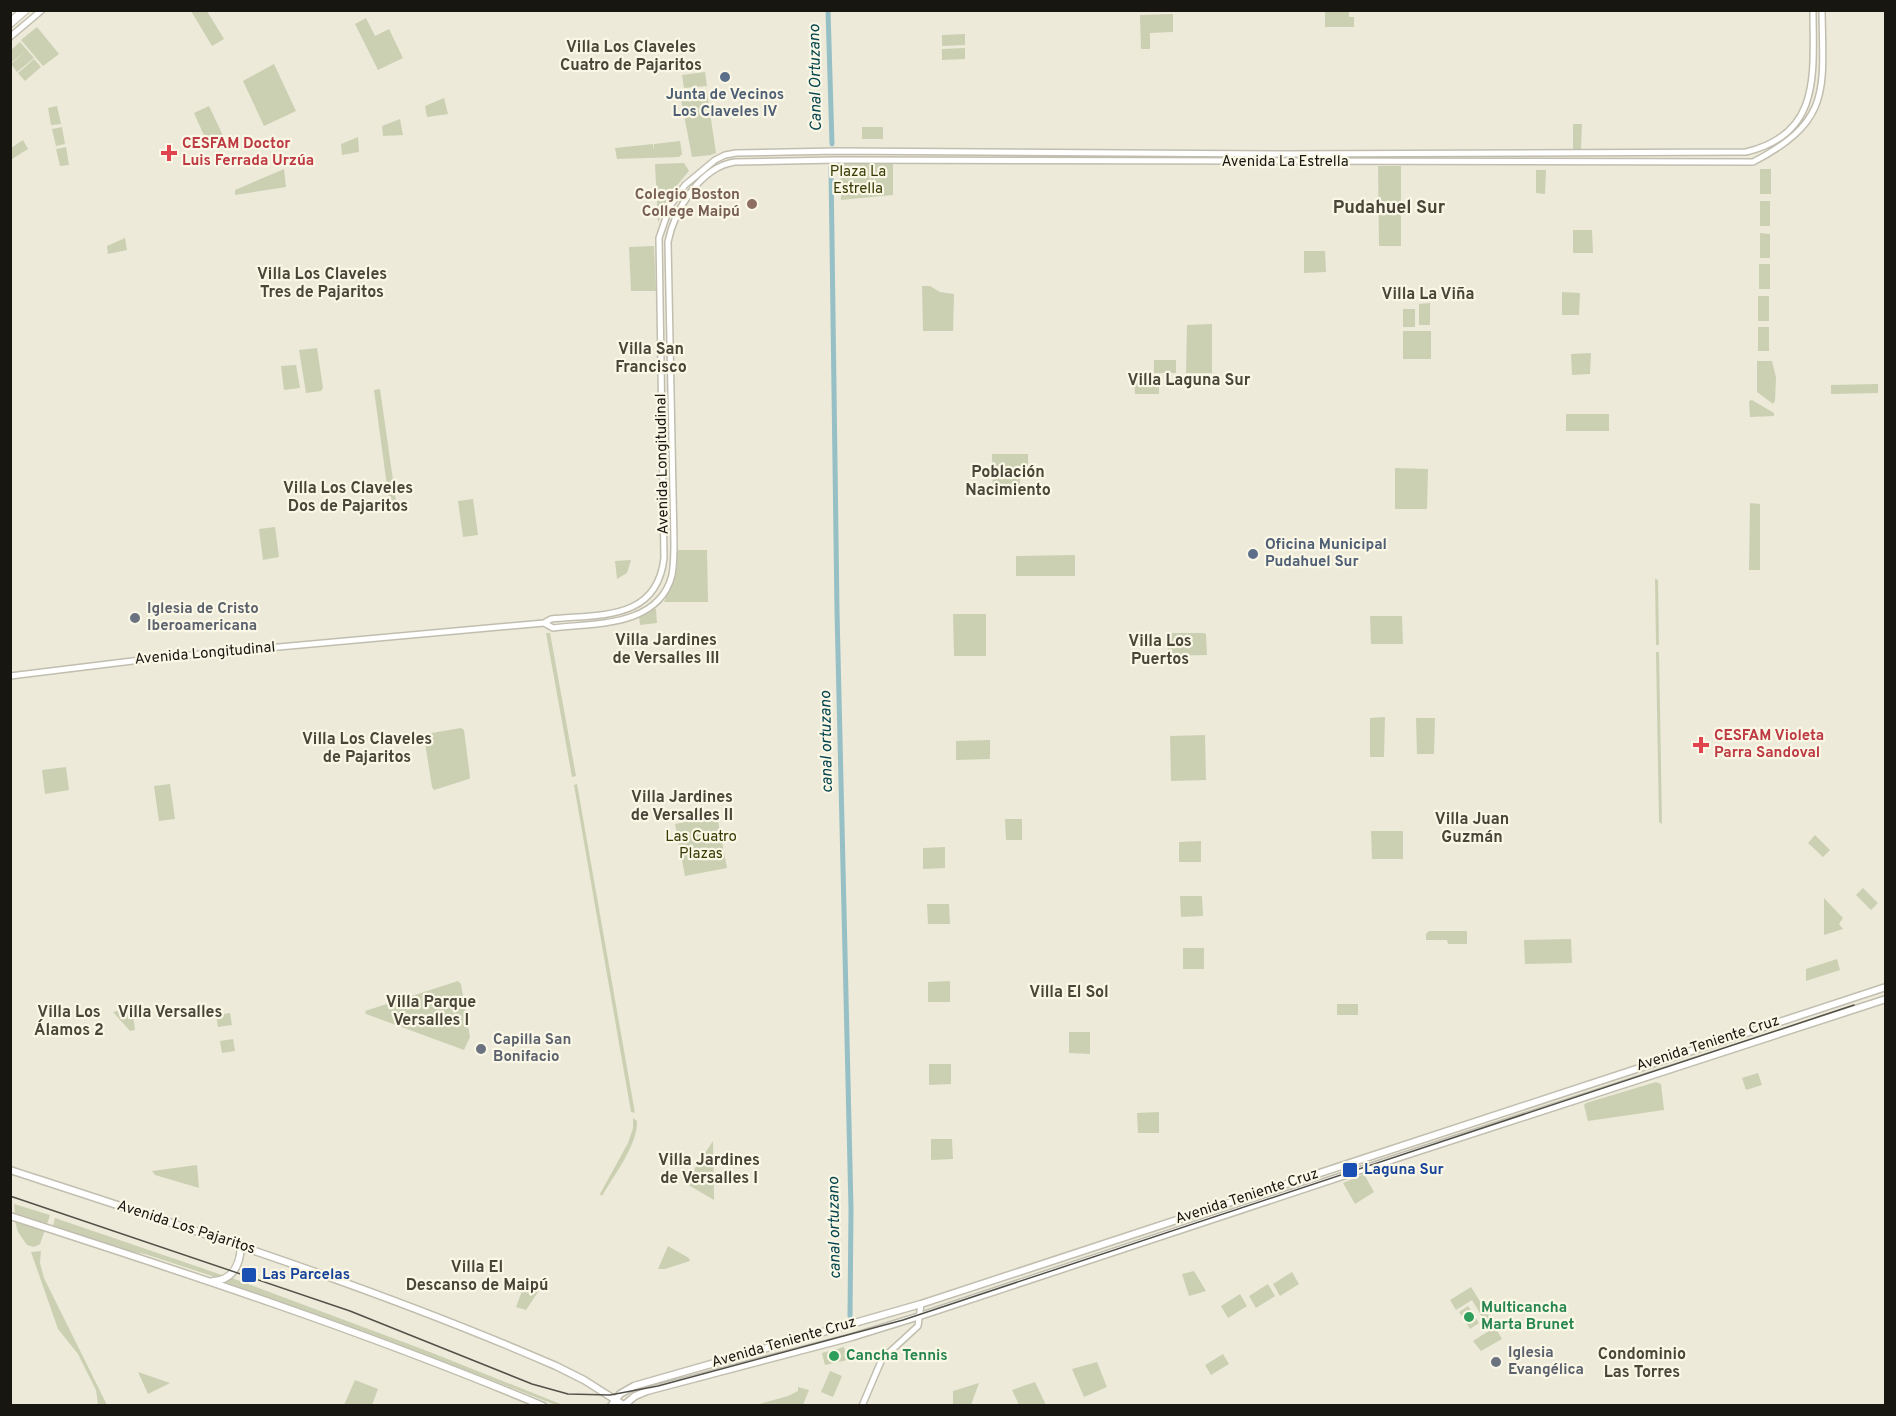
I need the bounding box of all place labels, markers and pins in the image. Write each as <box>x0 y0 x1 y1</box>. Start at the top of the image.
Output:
marker: Junta de Vecinos Los Claveles IV <box>718 70 732 84</box>
place label: Junta de Vecinos Los Claveles IV <box>666 86 784 122</box>
place label: CESFAM Doctor Luis Ferrada Urzúa <box>182 135 314 171</box>
marker: CESFAM Doctor Luis Ferrada Urzúa <box>160 144 178 162</box>
place label: Colegio Boston College Maipú <box>635 186 740 222</box>
marker: Colegio Boston College Maipú <box>745 197 759 211</box>
place label: Oficina Municipal Pudahuel Sur <box>1265 536 1387 572</box>
marker: Oficina Municipal Pudahuel Sur <box>1246 547 1260 561</box>
place label: Iglesia de Cristo Iberoamericana <box>147 600 259 636</box>
marker: Iglesia de Cristo Iberoamericana <box>128 611 142 625</box>
place label: CESFAM Violeta Parra Sandoval <box>1714 727 1824 763</box>
marker: CESFAM Violeta Parra Sandoval <box>1692 736 1710 754</box>
place label: Capilla San Bonifacio <box>493 1031 571 1067</box>
marker: Capilla San Bonifacio <box>474 1042 488 1056</box>
marker: Laguna Sur <box>1341 1161 1359 1179</box>
place label: Laguna Sur <box>1364 1161 1445 1180</box>
marker: Las Parcelas <box>240 1266 258 1284</box>
place label: Las Parcelas <box>262 1266 350 1285</box>
place label: Multicancha Marta Brunet <box>1481 1299 1575 1335</box>
marker: Multicancha Marta Brunet <box>1462 1310 1476 1324</box>
place label: Iglesia Evangélica <box>1508 1344 1584 1380</box>
place label: Cancha Tennis <box>846 1347 948 1366</box>
marker: Cancha Tennis <box>827 1349 841 1363</box>
marker: Iglesia Evangélica <box>1489 1355 1503 1369</box>

